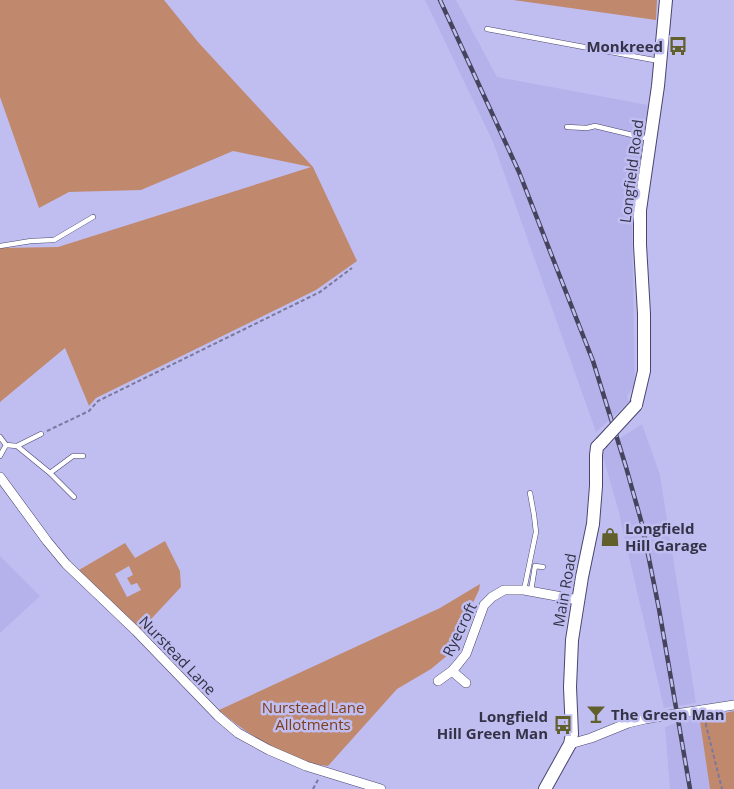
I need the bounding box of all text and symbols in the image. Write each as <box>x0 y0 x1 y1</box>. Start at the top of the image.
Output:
bus stop icon: Monkreed <box>667 35 689 57</box>
place label: Monkreed <box>586 36 663 56</box>
street label: Longfield Road <box>615 118 647 224</box>
place label: Longfield Hill Garage <box>625 518 707 555</box>
shop icon: Longfield Hill Garage <box>599 526 621 548</box>
street label: Main Road <box>548 552 580 628</box>
street label: Ryecroft <box>437 599 481 659</box>
street label: Nurstead Lane <box>135 611 221 699</box>
park label: Nurstead Lane Allotments <box>262 697 364 734</box>
bar icon: The Green Man <box>585 703 607 725</box>
place label: The Green Man <box>611 704 725 724</box>
place label: Longfield Hill Green Man <box>437 706 548 743</box>
bus stop icon: Longfield Hill Green Man <box>552 714 574 736</box>

